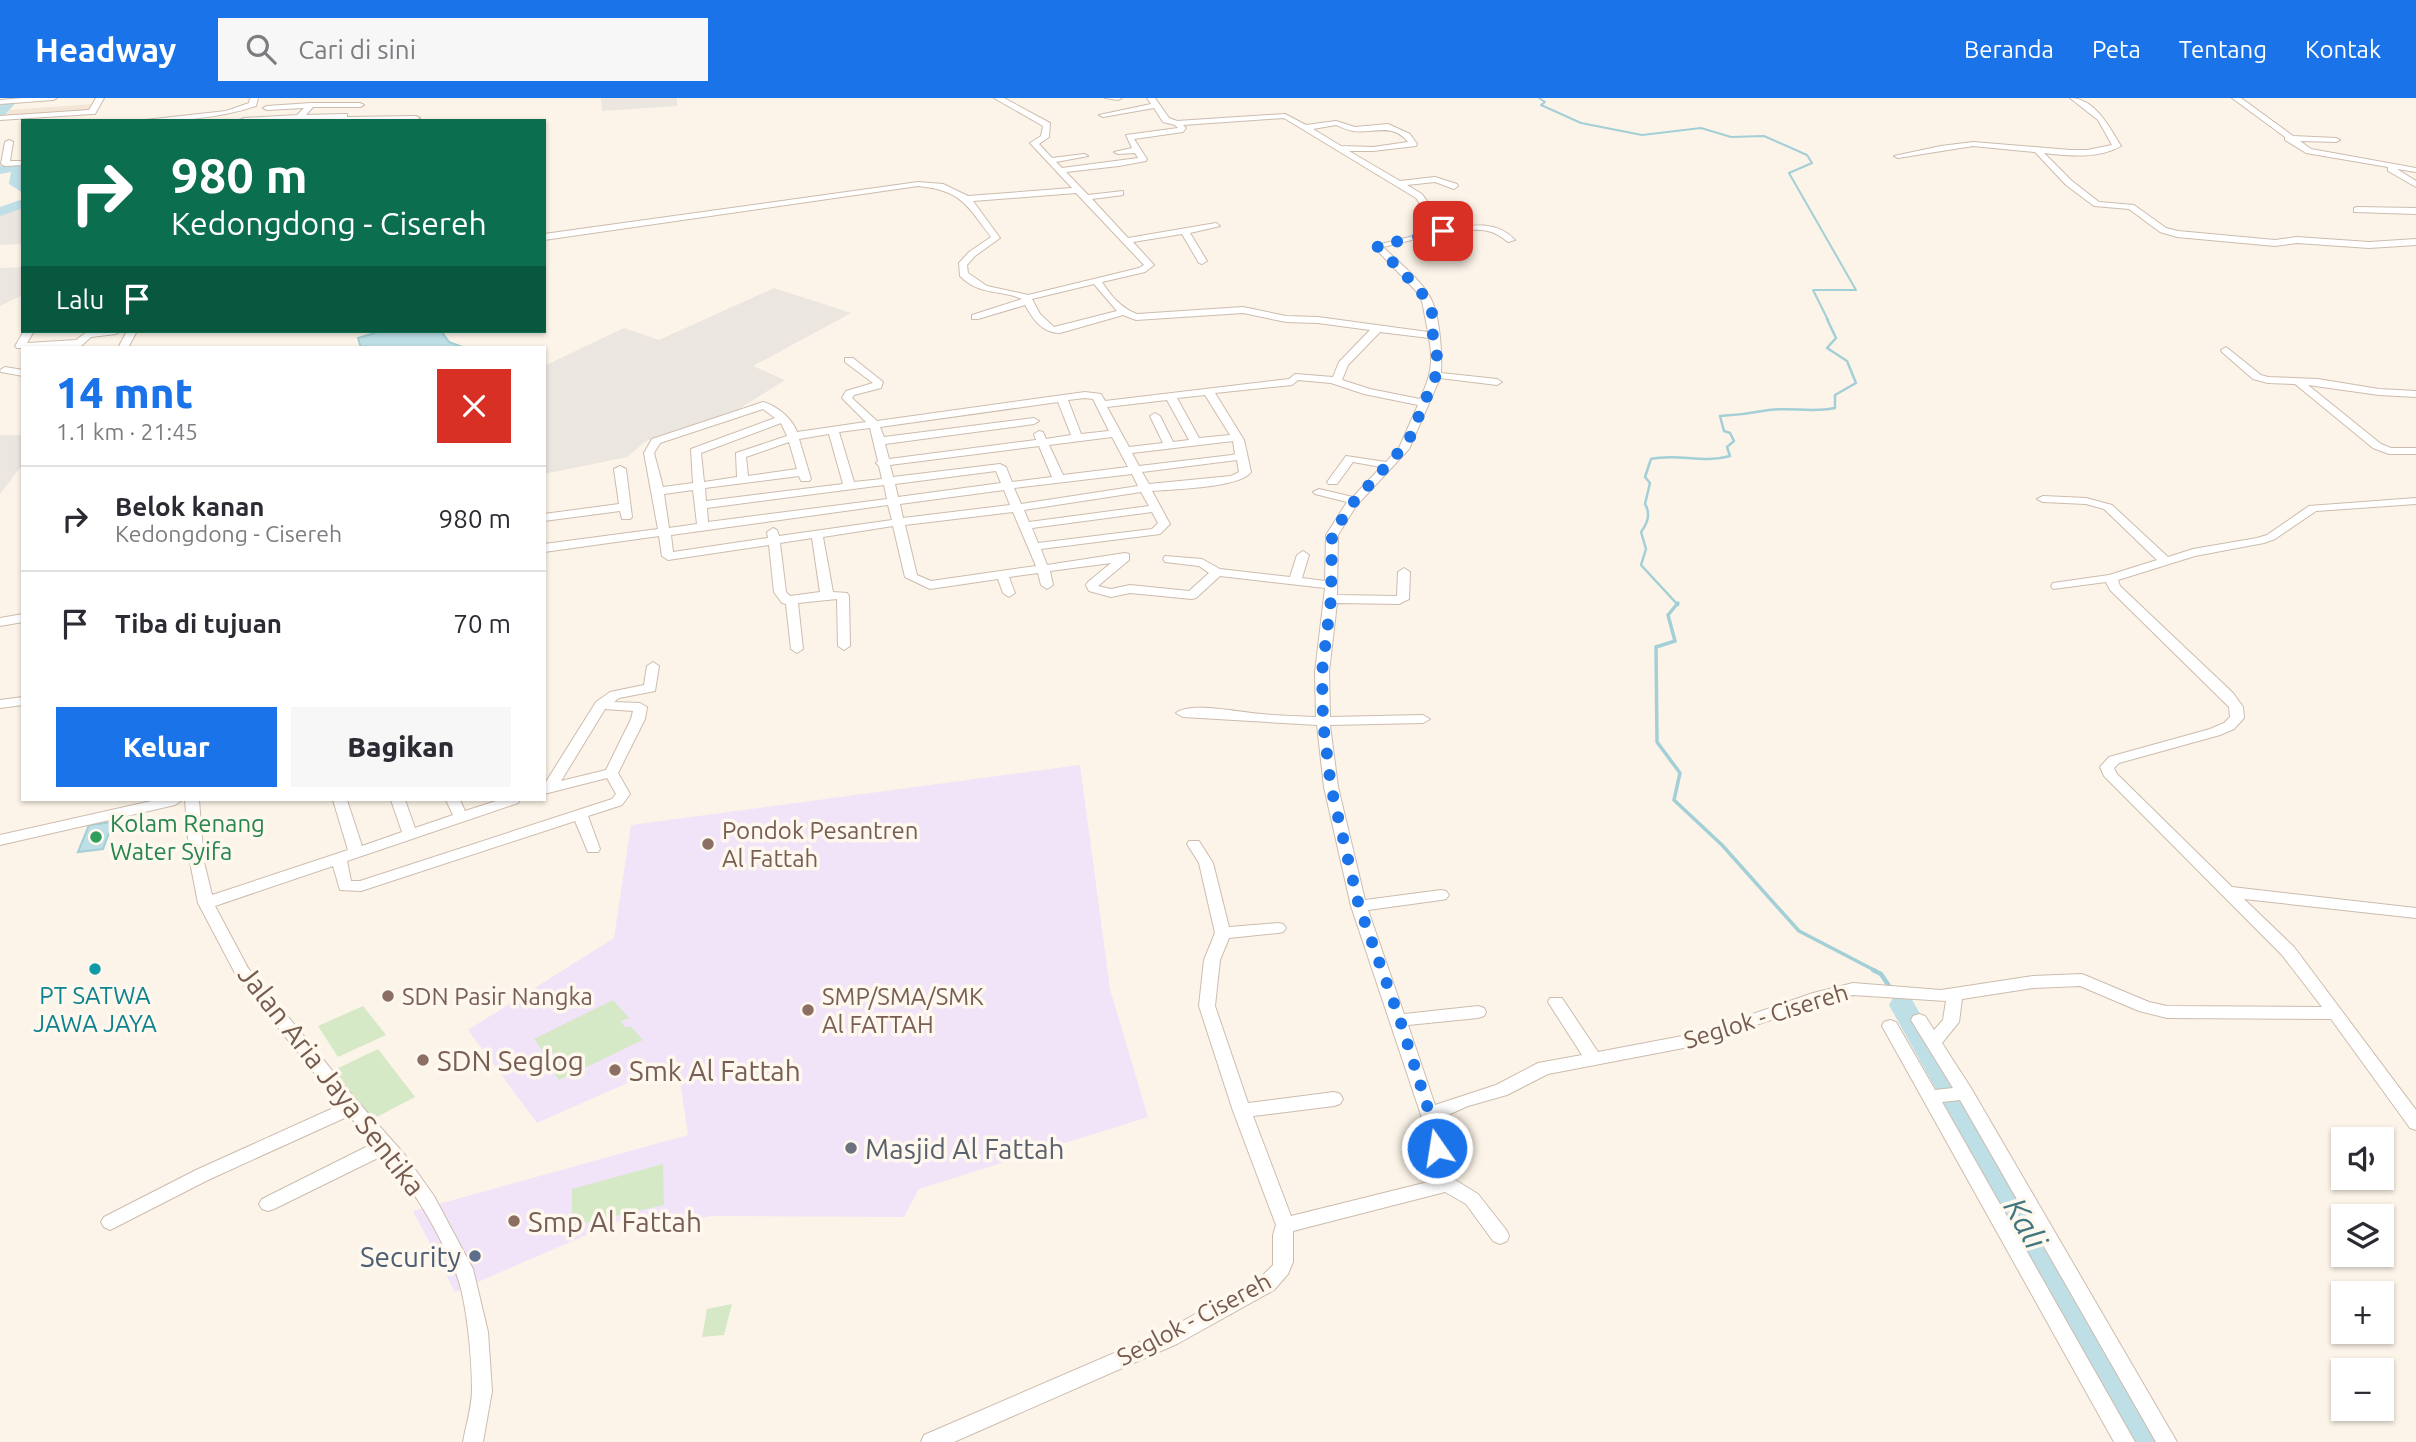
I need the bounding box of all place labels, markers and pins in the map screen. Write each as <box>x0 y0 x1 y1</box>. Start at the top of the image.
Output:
pin <box>1413 201 1473 261</box>
place label: Kolam Renang Water Syifa <box>110 810 265 865</box>
place label: Pondok Pesantren Al Fattah <box>722 817 919 872</box>
marker: Kolam Renang Water Syifa <box>88 829 104 845</box>
marker: Pondok Pesantren Al Fattah <box>700 836 716 852</box>
marker: PT SATWA JAWA JAYA <box>87 961 103 977</box>
place label: PT SATWA JAWA JAYA <box>33 982 157 1037</box>
place label: SDN Pasir Nangka <box>402 983 593 1010</box>
place label: SMP/SMA/SMK Al FATTAH <box>822 983 984 1038</box>
marker: SDN Pasir Nangka <box>380 988 396 1004</box>
marker: SMP/SMA/SMK Al FATTAH <box>800 1002 816 1018</box>
place label: SDN Seglog <box>437 1045 584 1076</box>
marker: SDN Seglog <box>415 1052 431 1068</box>
place label: Smk Al Fattah <box>629 1055 801 1086</box>
marker: Smk Al Fattah <box>607 1062 623 1078</box>
place label: Masjid Al Fattah <box>865 1133 1065 1164</box>
marker: Masjid Al Fattah <box>843 1140 859 1156</box>
place label: Smp Al Fattah <box>528 1206 702 1237</box>
marker: Smp Al Fattah <box>506 1213 522 1229</box>
place label: Security <box>360 1241 461 1272</box>
marker: Security <box>467 1248 483 1264</box>

